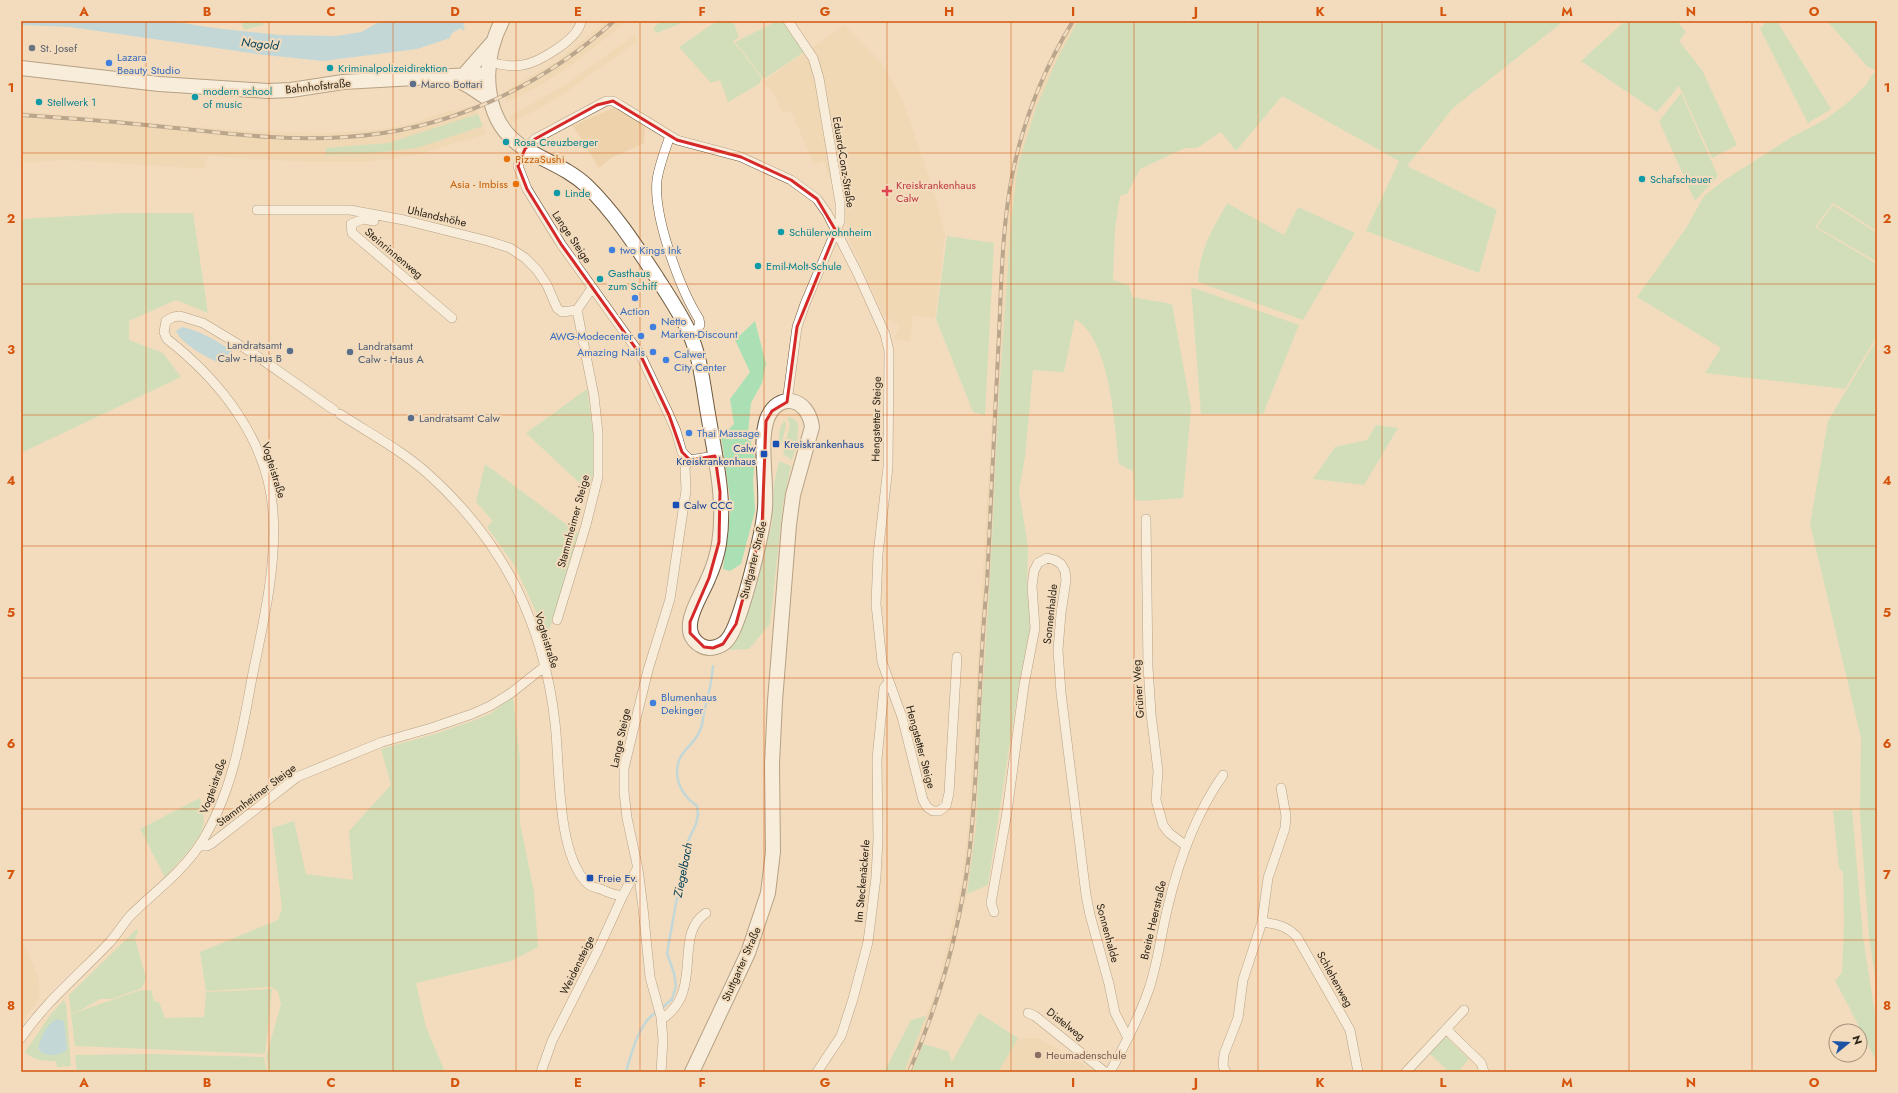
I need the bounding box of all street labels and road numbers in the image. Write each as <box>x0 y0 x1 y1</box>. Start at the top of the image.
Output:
street label: Bahnhofstraße <box>284 75 352 97</box>
street label: Eduard-Conz-Straße <box>829 115 859 209</box>
street label: Uhlandshöhe <box>406 201 468 231</box>
street label: Lange Steige <box>548 207 596 267</box>
street label: Steinrinnenweg <box>361 224 427 282</box>
street label: Hengstetter Steige <box>867 376 885 462</box>
street label: Vogteistraße <box>258 440 290 500</box>
street label: Stammheimer Steige <box>553 472 593 569</box>
street label: Stuttgarter Straße <box>736 519 771 601</box>
street label: Sonnenhalde <box>1039 583 1061 645</box>
street label: Vogteistraße <box>531 610 563 670</box>
street label: Grüner Weg <box>1128 659 1148 719</box>
street label: Hengstetter Steige <box>902 704 940 791</box>
street label: Lange Steige <box>606 706 634 769</box>
street label: Vogteistraße <box>196 756 231 816</box>
street label: Stammheimer Steige <box>213 760 299 830</box>
street label: Im Steckenäckerle <box>850 839 874 923</box>
street label: Breite Heerstraße <box>1136 878 1170 961</box>
street label: Sonnenhalde <box>1092 902 1124 965</box>
street label: Stuttgarter Straße <box>717 924 765 1004</box>
street label: Weidensteige <box>556 933 598 997</box>
street label: Schlehenweg <box>1313 948 1357 1010</box>
street label: Distelweg <box>1043 1004 1089 1044</box>

